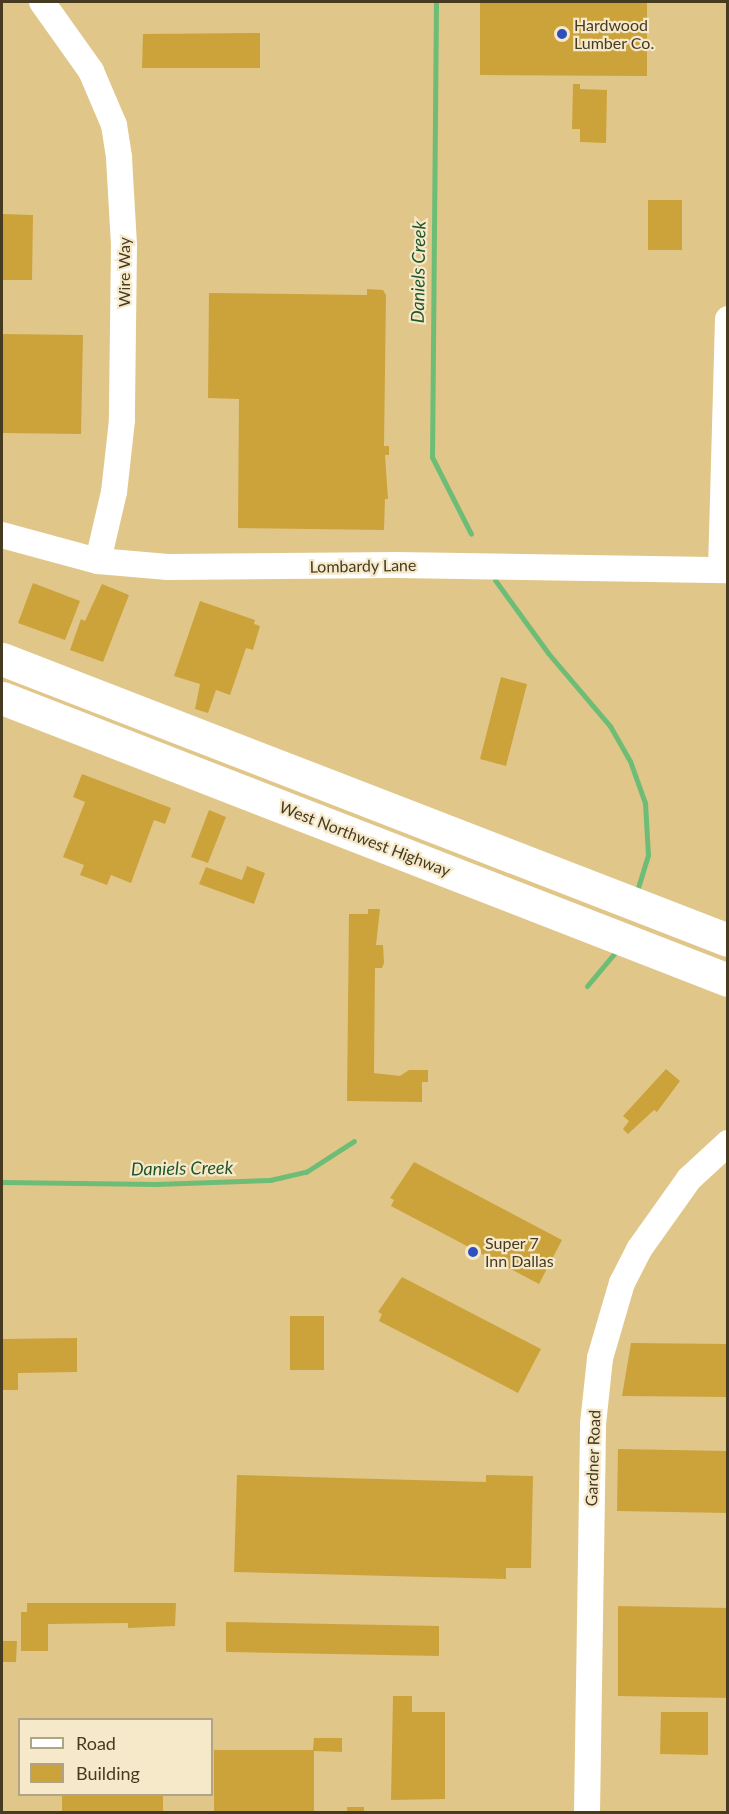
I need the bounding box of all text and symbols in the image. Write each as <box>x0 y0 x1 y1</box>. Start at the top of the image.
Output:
place label: Hardwood Lumber Co. <box>574 15 655 53</box>
marker: Hardwood Lumber Co. <box>555 27 569 41</box>
water label: Daniels Creek <box>406 221 430 323</box>
street label: Wire Way <box>114 237 134 307</box>
street label: Lombardy Lane <box>309 555 417 577</box>
street label: West Northwest Highway <box>277 797 453 881</box>
water label: Daniels Creek <box>131 1156 233 1180</box>
place label: Super 7 Inn Dallas <box>485 1233 554 1271</box>
marker: Super 7 Inn Dallas <box>466 1245 480 1259</box>
street label: Gardner Road <box>582 1409 604 1507</box>
legend <box>18 1718 213 1796</box>
text: Road <box>76 1732 116 1754</box>
text: Building <box>76 1762 140 1784</box>

